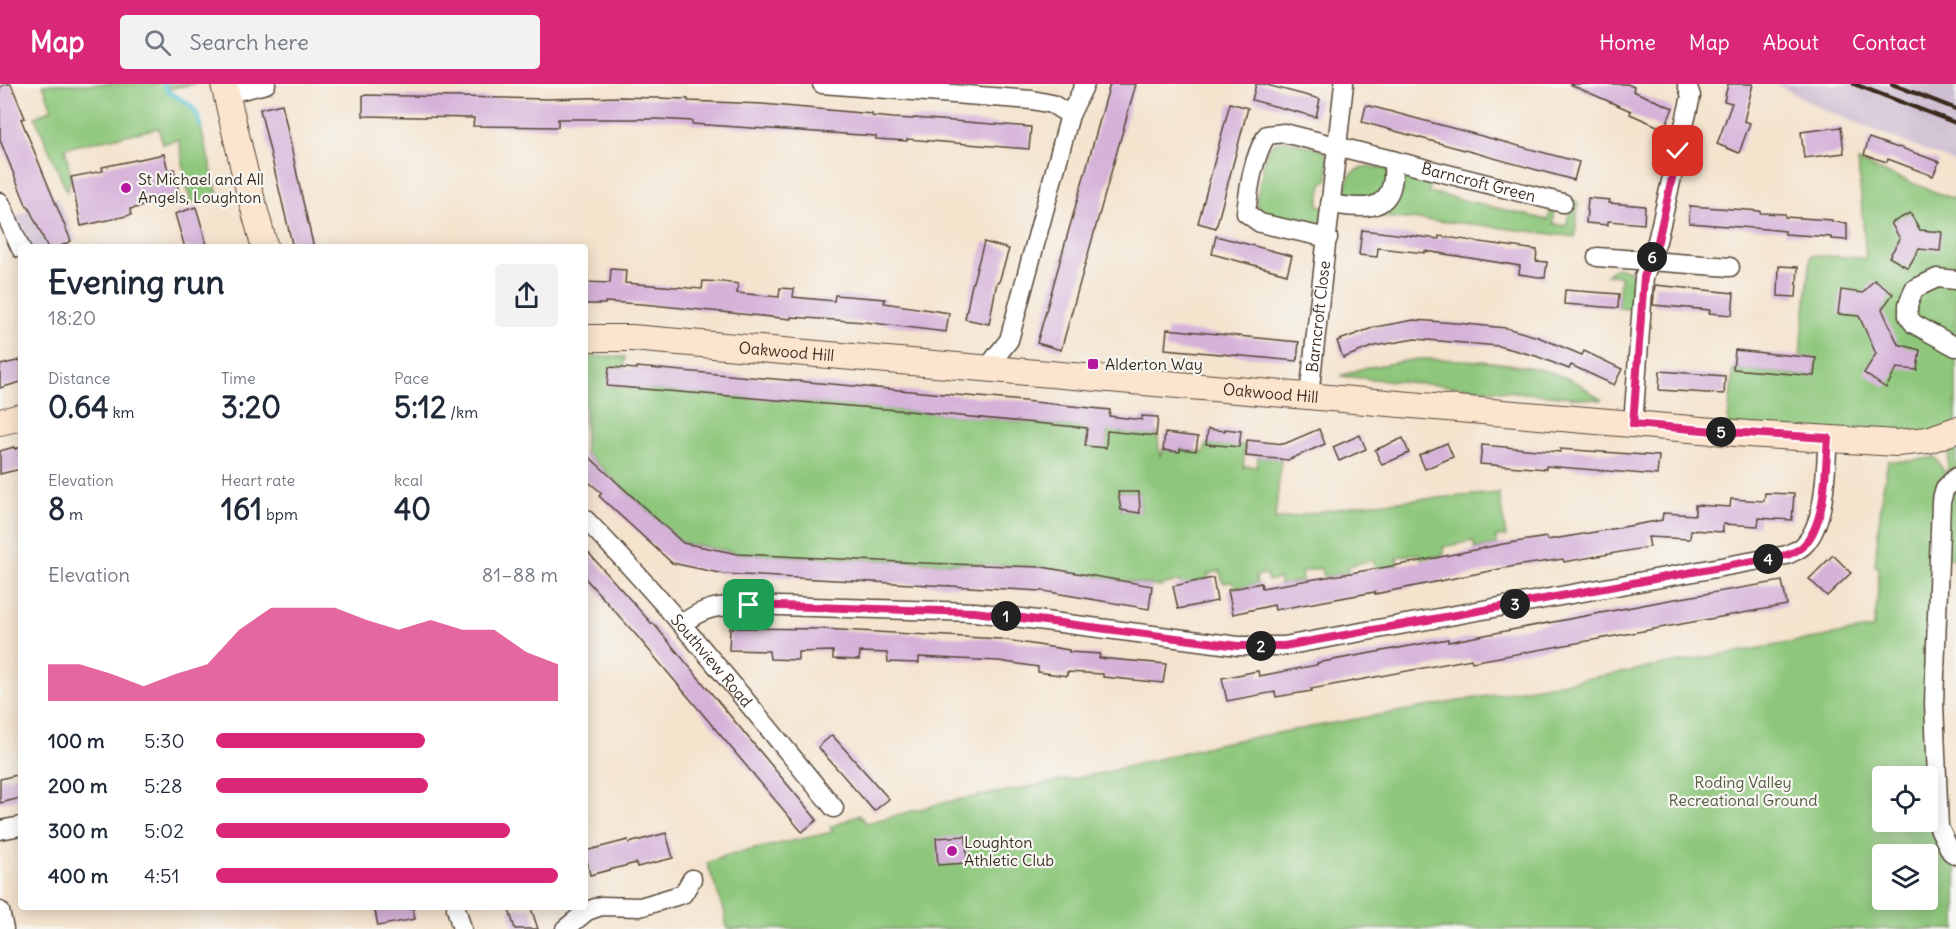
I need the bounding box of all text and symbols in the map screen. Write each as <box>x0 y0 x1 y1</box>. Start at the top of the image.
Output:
search box <box>120 15 540 69</box>
text: Map <box>30 24 84 60</box>
icon: search <box>141 26 174 59</box>
text: Search here <box>189 28 309 56</box>
text: Home <box>1599 29 1656 56</box>
text: Map <box>1689 29 1730 56</box>
text: About <box>1763 29 1819 56</box>
text: Contact <box>1852 29 1926 56</box>
pin <box>1652 125 1703 176</box>
icon: check <box>1661 134 1694 167</box>
street label: Barncroft Green <box>1419 158 1538 206</box>
place label: St Michael and All Angels, Loughton <box>138 169 264 207</box>
marker: St Michael and All Angels, Loughton <box>119 181 133 195</box>
pin: 6 <box>1637 242 1667 272</box>
text: 6 <box>1647 247 1657 267</box>
street label: Barncroft Close <box>1302 260 1334 373</box>
text: Evening run <box>48 261 224 303</box>
button: share <box>495 264 558 327</box>
text: 18:20 <box>48 305 96 330</box>
street label: Oakwood Hill <box>738 337 835 365</box>
place label: Alderton Way <box>1105 354 1203 374</box>
marker: Alderton Way <box>1086 357 1100 371</box>
text: Distance <box>48 368 110 388</box>
text: Time <box>221 368 256 388</box>
text: Pace <box>394 368 429 388</box>
street label: Oakwood Hill <box>1222 379 1319 407</box>
text: 0.64 <box>48 388 109 426</box>
text: 3:20 <box>221 388 281 426</box>
text: 5:12 <box>394 388 446 426</box>
text: km <box>109 402 135 422</box>
text: /km <box>446 402 478 422</box>
pin: 5 <box>1706 417 1736 447</box>
text: 5 <box>1716 422 1726 442</box>
text: Elevation <box>48 470 114 490</box>
text: Heart rate <box>221 470 295 490</box>
text: kcal <box>394 470 423 490</box>
text: 8 <box>48 490 65 528</box>
text: 161 <box>221 490 262 528</box>
text: 40 <box>394 490 431 528</box>
text: m <box>65 504 83 524</box>
text: bpm <box>262 504 298 524</box>
pin: 4 <box>1753 544 1783 574</box>
text: 4 <box>1763 549 1773 569</box>
text: Elevation <box>48 562 130 587</box>
text: 81–88 m <box>482 562 558 587</box>
pin <box>723 579 774 630</box>
icon: arrive <box>732 588 765 621</box>
pin: 3 <box>1500 589 1530 619</box>
text: 3 <box>1510 594 1520 614</box>
pin: 1 <box>991 601 1021 631</box>
text: 1 <box>1003 606 1009 626</box>
street label: Southview Road <box>667 610 757 711</box>
pin: 2 <box>1246 631 1276 661</box>
text: 2 <box>1257 636 1265 656</box>
text: 100 m <box>48 728 105 753</box>
text: 5:30 <box>144 728 185 753</box>
map controls <box>1872 766 1938 910</box>
button: locate <box>1872 766 1938 832</box>
park label: Roding Valley Recreational Ground <box>1668 772 1818 810</box>
text: 200 m <box>48 773 108 798</box>
text: 5:28 <box>144 773 183 798</box>
text: 300 m <box>48 818 108 843</box>
text: 5:02 <box>144 818 184 843</box>
place label: Loughton Athletic Club <box>964 832 1054 870</box>
marker: Loughton Athletic Club <box>945 844 959 858</box>
button: layers <box>1872 844 1938 910</box>
text: 400 m <box>48 863 108 888</box>
text: 4:51 <box>144 863 180 888</box>

